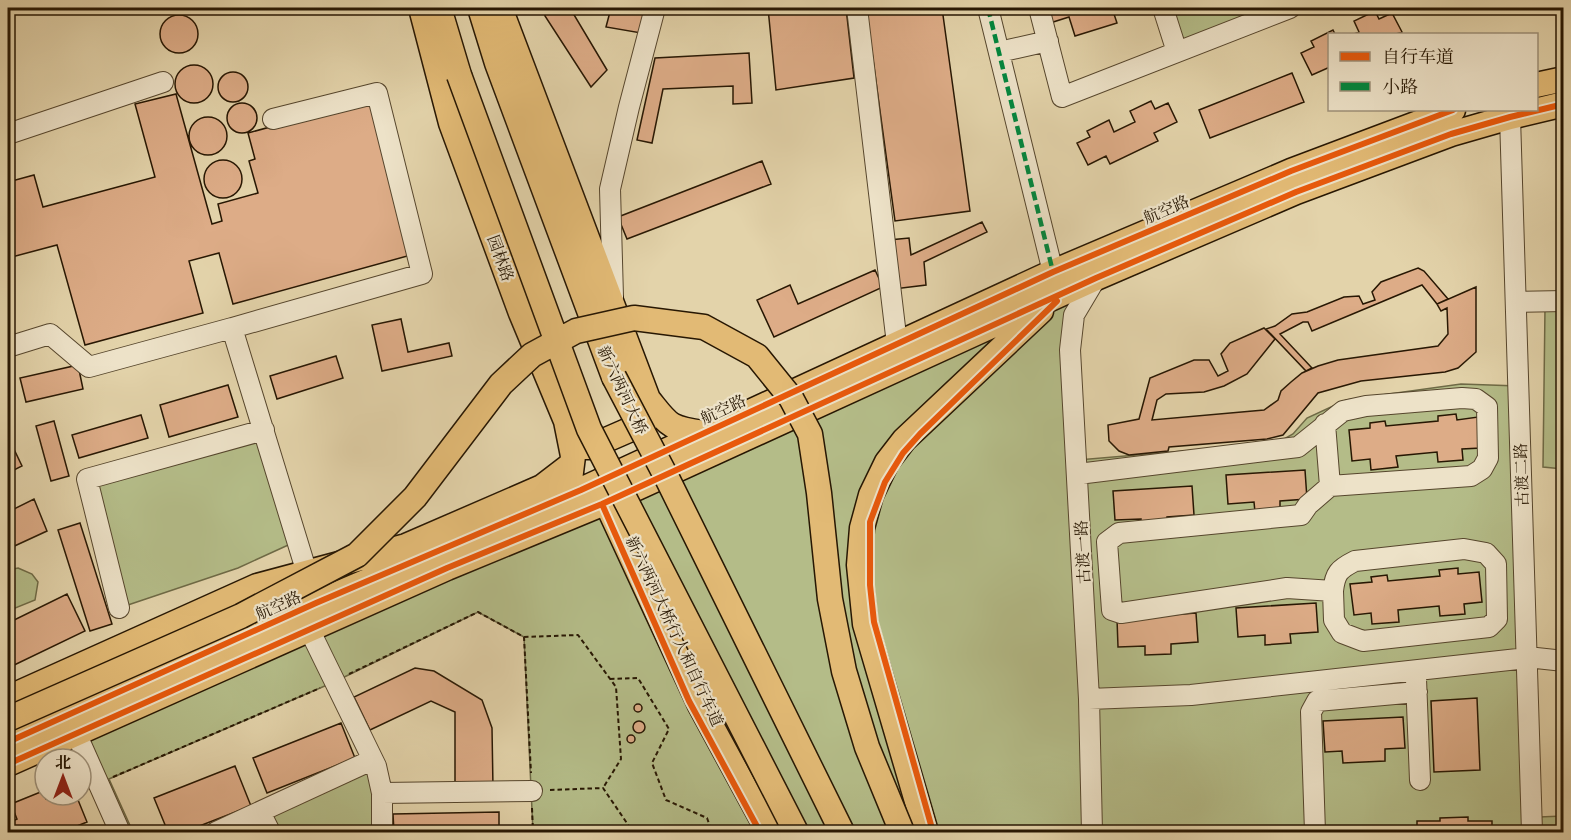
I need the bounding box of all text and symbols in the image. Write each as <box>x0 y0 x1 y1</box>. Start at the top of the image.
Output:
legend <box>1328 33 1538 111</box>
text: 自行车道 <box>1382 46 1454 68</box>
text: 小路 <box>1382 76 1418 98</box>
street label: 航空路 <box>1140 190 1192 228</box>
street label: 园林路 <box>483 232 519 284</box>
street label: 新六两河大桥 <box>594 342 652 438</box>
street label: 航空路 <box>697 390 749 428</box>
street label: 古渡二路 <box>1510 443 1532 507</box>
street label: 古渡一路 <box>1070 520 1094 584</box>
street label: 新六两河大桥行人和自行车道 <box>622 533 728 729</box>
street label: 航空路 <box>252 586 304 624</box>
north arrow <box>33 747 93 807</box>
text: 北 <box>55 752 71 772</box>

